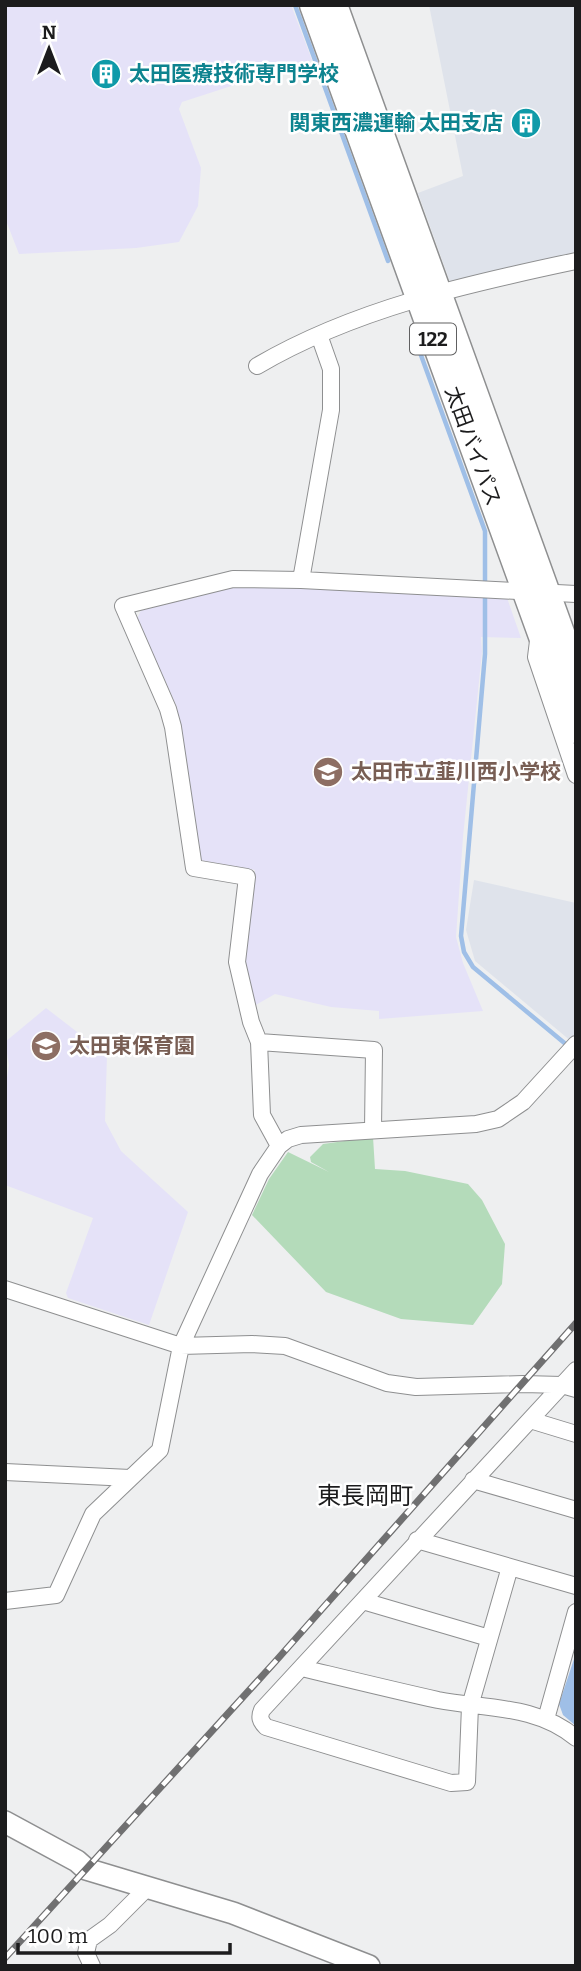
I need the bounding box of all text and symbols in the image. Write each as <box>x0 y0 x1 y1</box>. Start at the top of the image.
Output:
north arrow <box>14 14 84 84</box>
text: N <box>42 21 57 44</box>
building icon: 太田医療技術専門学校 <box>89 57 123 91</box>
place label: 太田医療技術専門学校 <box>129 61 339 87</box>
building icon: 関東西濃運輸 太田支店 <box>509 106 543 140</box>
place label: 関東西濃運輸 太田支店 <box>289 110 503 136</box>
road number: 122 <box>410 324 456 354</box>
street label: 太田バイパス <box>439 383 507 509</box>
school or university icon: 太田市立韮川西小学校 <box>311 755 345 789</box>
place label: 太田市立韮川西小学校 <box>351 759 561 785</box>
school or university icon: 太田東保育園 <box>29 1029 63 1063</box>
place label: 太田東保育園 <box>69 1033 195 1059</box>
district label: 東長岡町 <box>317 1482 413 1510</box>
scale bar <box>18 1912 229 1956</box>
text: 100 m <box>28 1923 88 1949</box>

